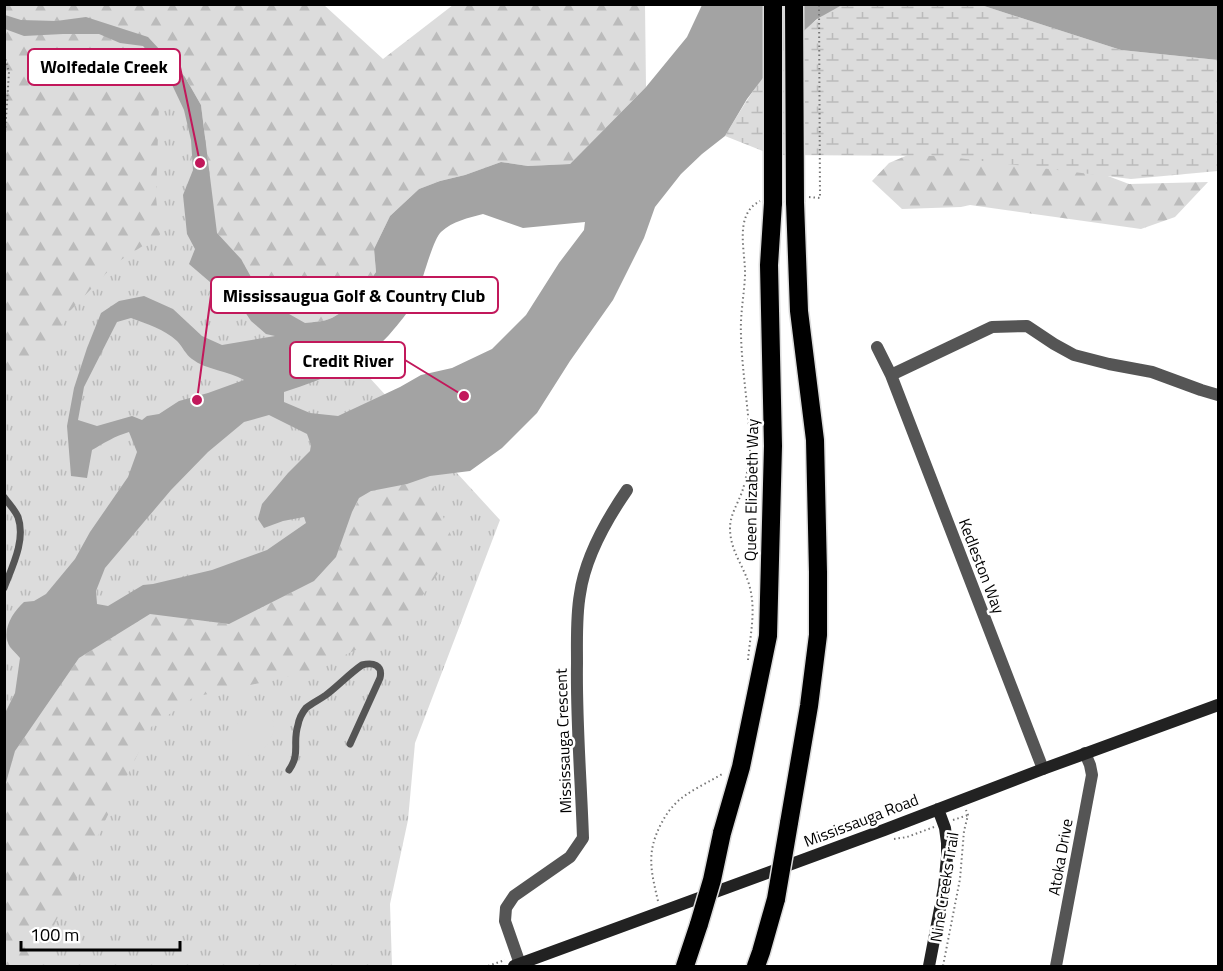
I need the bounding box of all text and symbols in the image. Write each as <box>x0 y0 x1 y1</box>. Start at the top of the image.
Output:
callout: Wolfedale Creek <box>28 49 180 85</box>
text: Wolfedale Creek <box>40 53 168 80</box>
callout: Mississaugua Golf & Country Club <box>211 277 498 313</box>
text: Mississaugua Golf & Country Club <box>223 282 486 309</box>
callout: Credit River <box>290 342 405 378</box>
text: Credit River <box>302 347 394 374</box>
street label: Queen Elizabeth Way <box>738 418 764 561</box>
street label: Kedleston Way <box>953 515 1011 617</box>
street label: Mississauga Crescent <box>548 668 578 814</box>
street label: Mississauga Road <box>800 787 922 853</box>
street label: Atoka Drive <box>1041 817 1079 897</box>
street label: Nine Creeks Trail <box>923 830 965 944</box>
scale bar <box>21 914 180 952</box>
text: 100 m <box>30 921 79 948</box>

